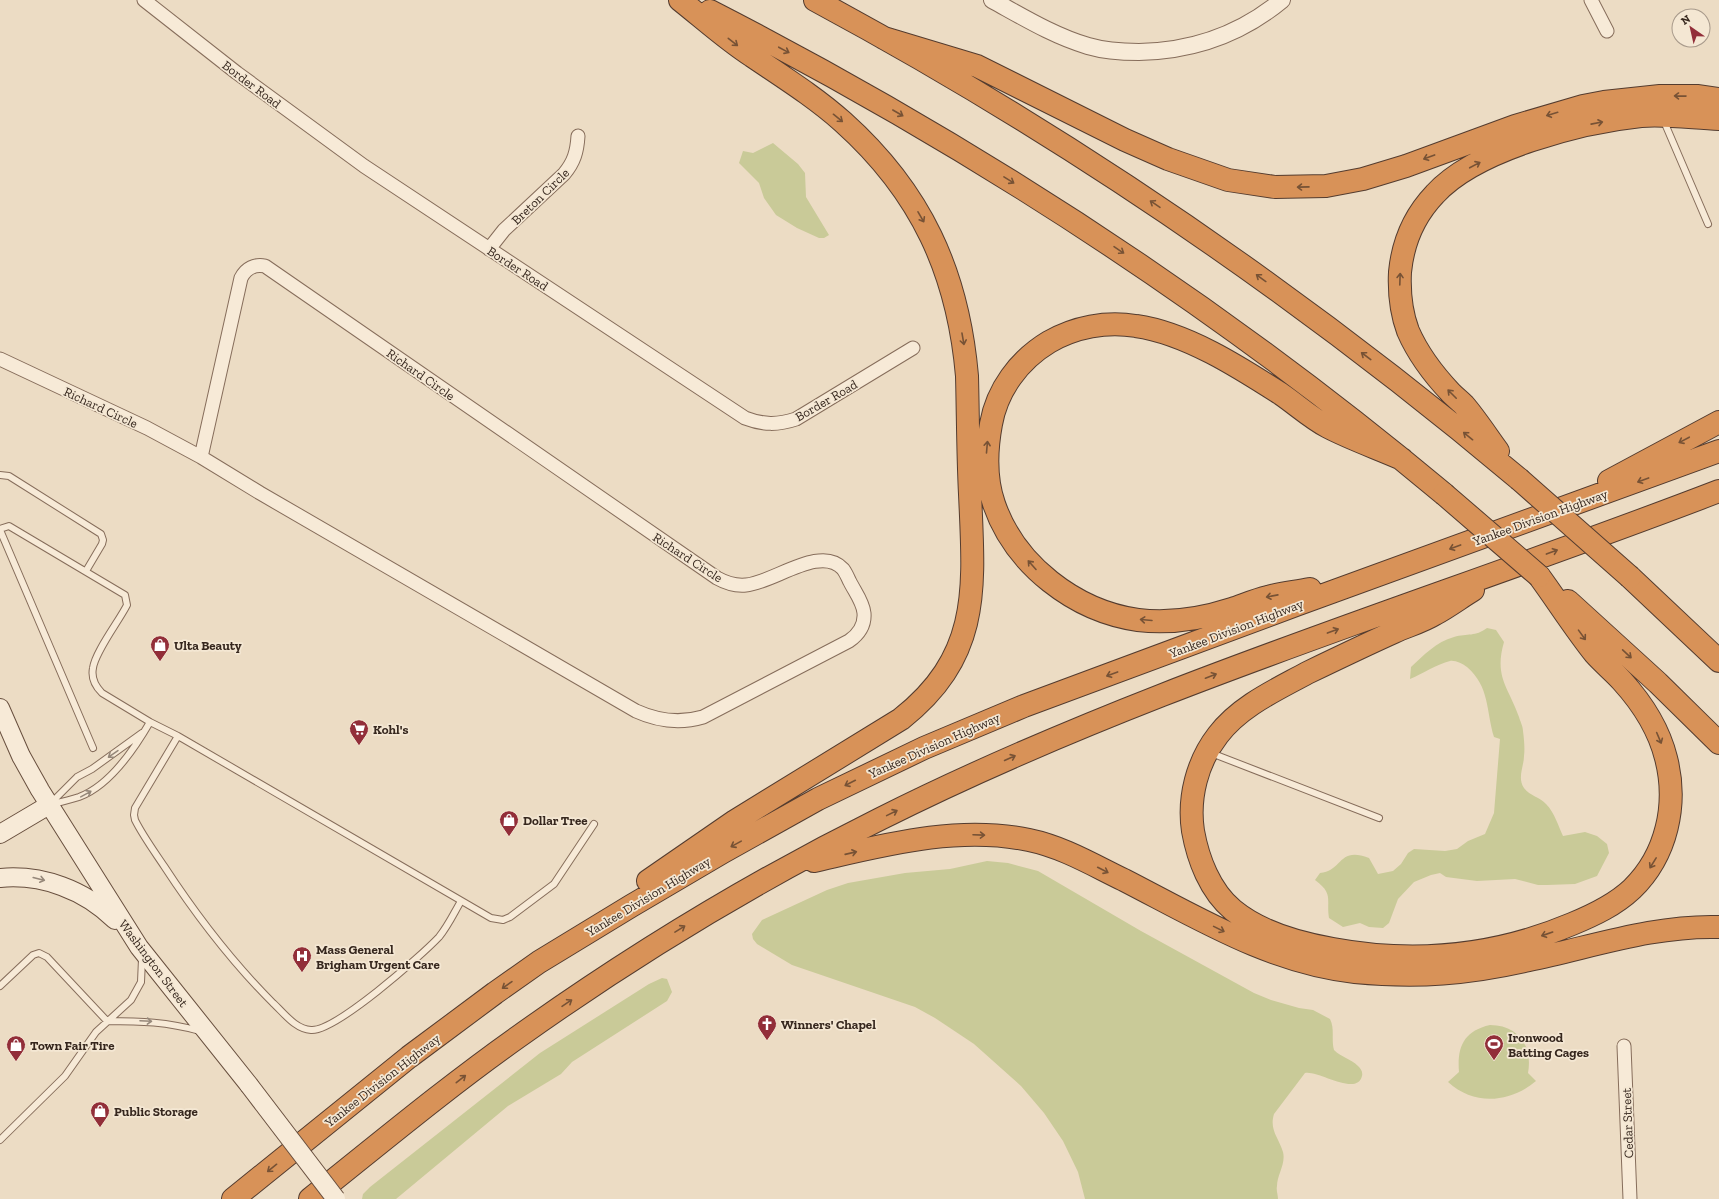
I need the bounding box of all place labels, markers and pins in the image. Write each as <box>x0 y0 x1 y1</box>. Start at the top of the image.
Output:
shop icon: Ulta Beauty <box>149 634 171 662</box>
place label: Ulta Beauty <box>174 638 242 653</box>
supermarket icon: Kohl's <box>348 718 370 746</box>
place label: Kohl's <box>373 722 408 737</box>
shop icon: Dollar Tree <box>498 809 520 837</box>
place label: Dollar Tree <box>523 813 588 828</box>
place label: Mass General Brigham Urgent Care <box>316 942 440 972</box>
hospital icon: Mass General Brigham Urgent Care <box>291 945 313 973</box>
church icon: Winners' Chapel <box>756 1013 778 1041</box>
place label: Winners' Chapel <box>781 1017 876 1032</box>
place label: Ironwood Batting Cages <box>1508 1030 1589 1060</box>
sports icon: Ironwood Batting Cages <box>1483 1033 1505 1061</box>
shop icon: Town Fair Tire <box>5 1034 27 1062</box>
place label: Town Fair Tire <box>30 1038 115 1053</box>
shop icon: Public Storage <box>89 1100 111 1128</box>
place label: Public Storage <box>114 1104 199 1119</box>

